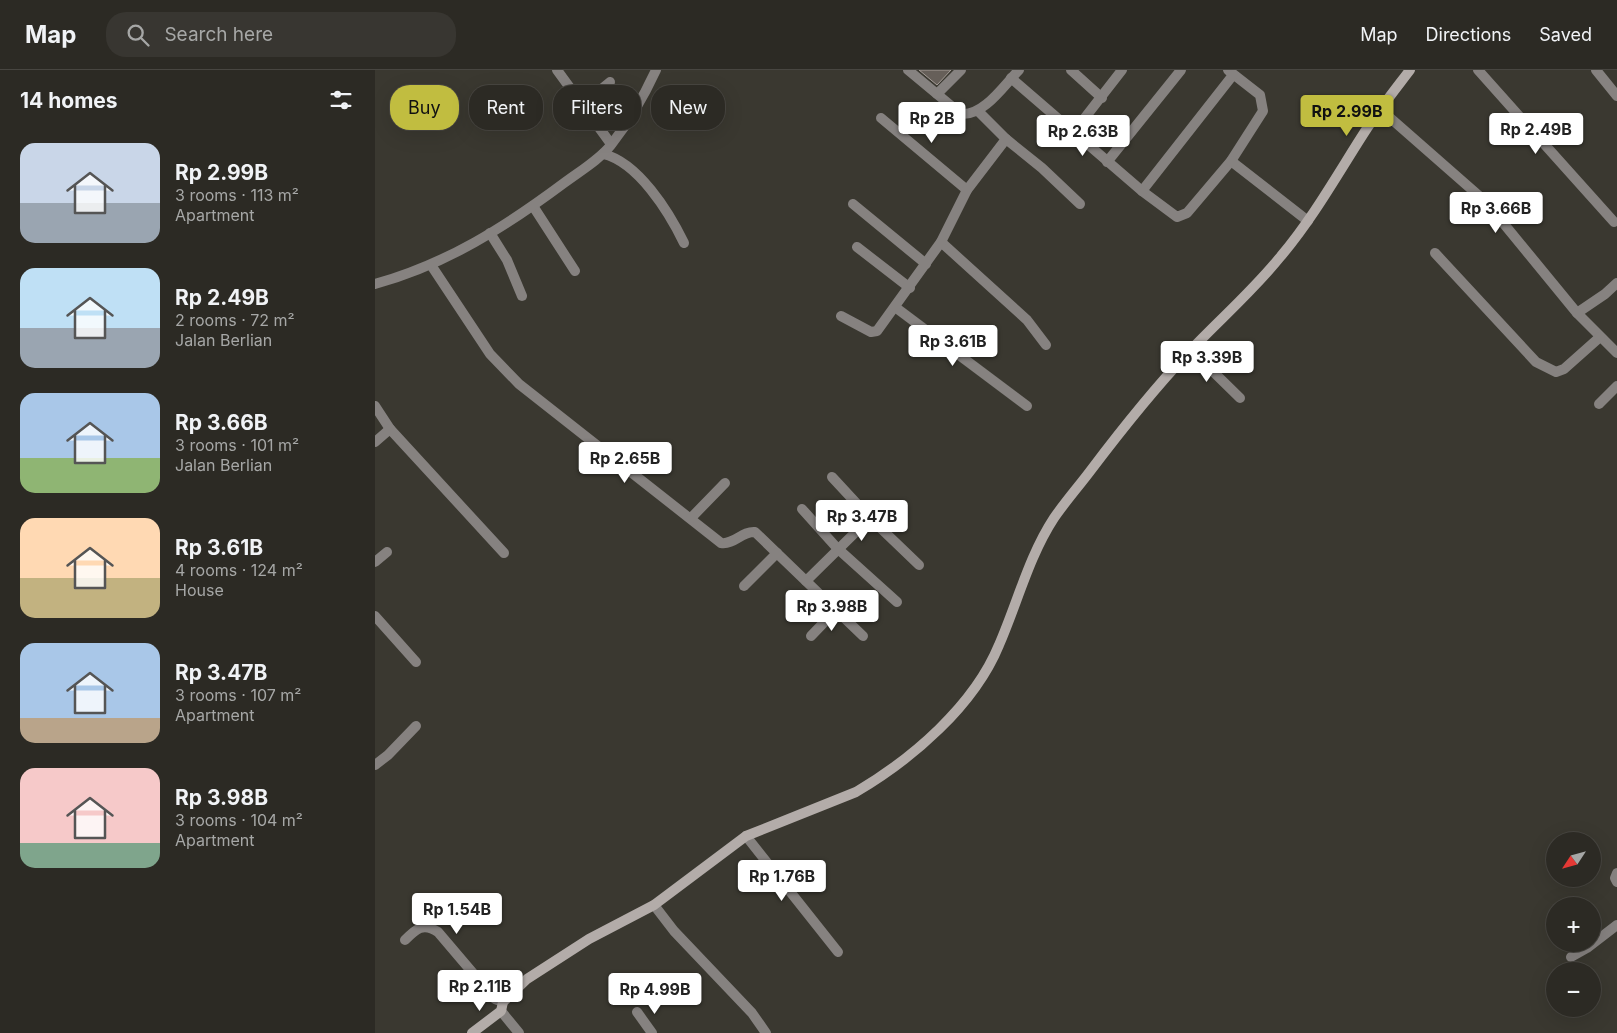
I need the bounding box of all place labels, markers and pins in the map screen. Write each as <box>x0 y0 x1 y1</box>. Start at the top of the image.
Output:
pin: Rp 2.99B <box>1295 94 1399 137</box>
pin: Rp 2B <box>897 102 967 144</box>
pin: Rp 2.49B <box>1484 112 1588 155</box>
pin: Rp 2.63B <box>1031 114 1135 157</box>
pin: Rp 3.66B <box>1444 191 1548 234</box>
pin: Rp 3.61B <box>901 324 1005 367</box>
pin: Rp 3.39B <box>1155 340 1259 383</box>
pin: Rp 2.65B <box>573 442 677 484</box>
pin: Rp 3.47B <box>810 500 914 542</box>
pin: Rp 3.98B <box>780 590 884 632</box>
pin: Rp 1.76B <box>730 860 834 902</box>
pin: Rp 1.54B <box>405 892 509 935</box>
pin: Rp 2.11B <box>428 970 532 1012</box>
pin: Rp 4.99B <box>603 972 707 1015</box>

